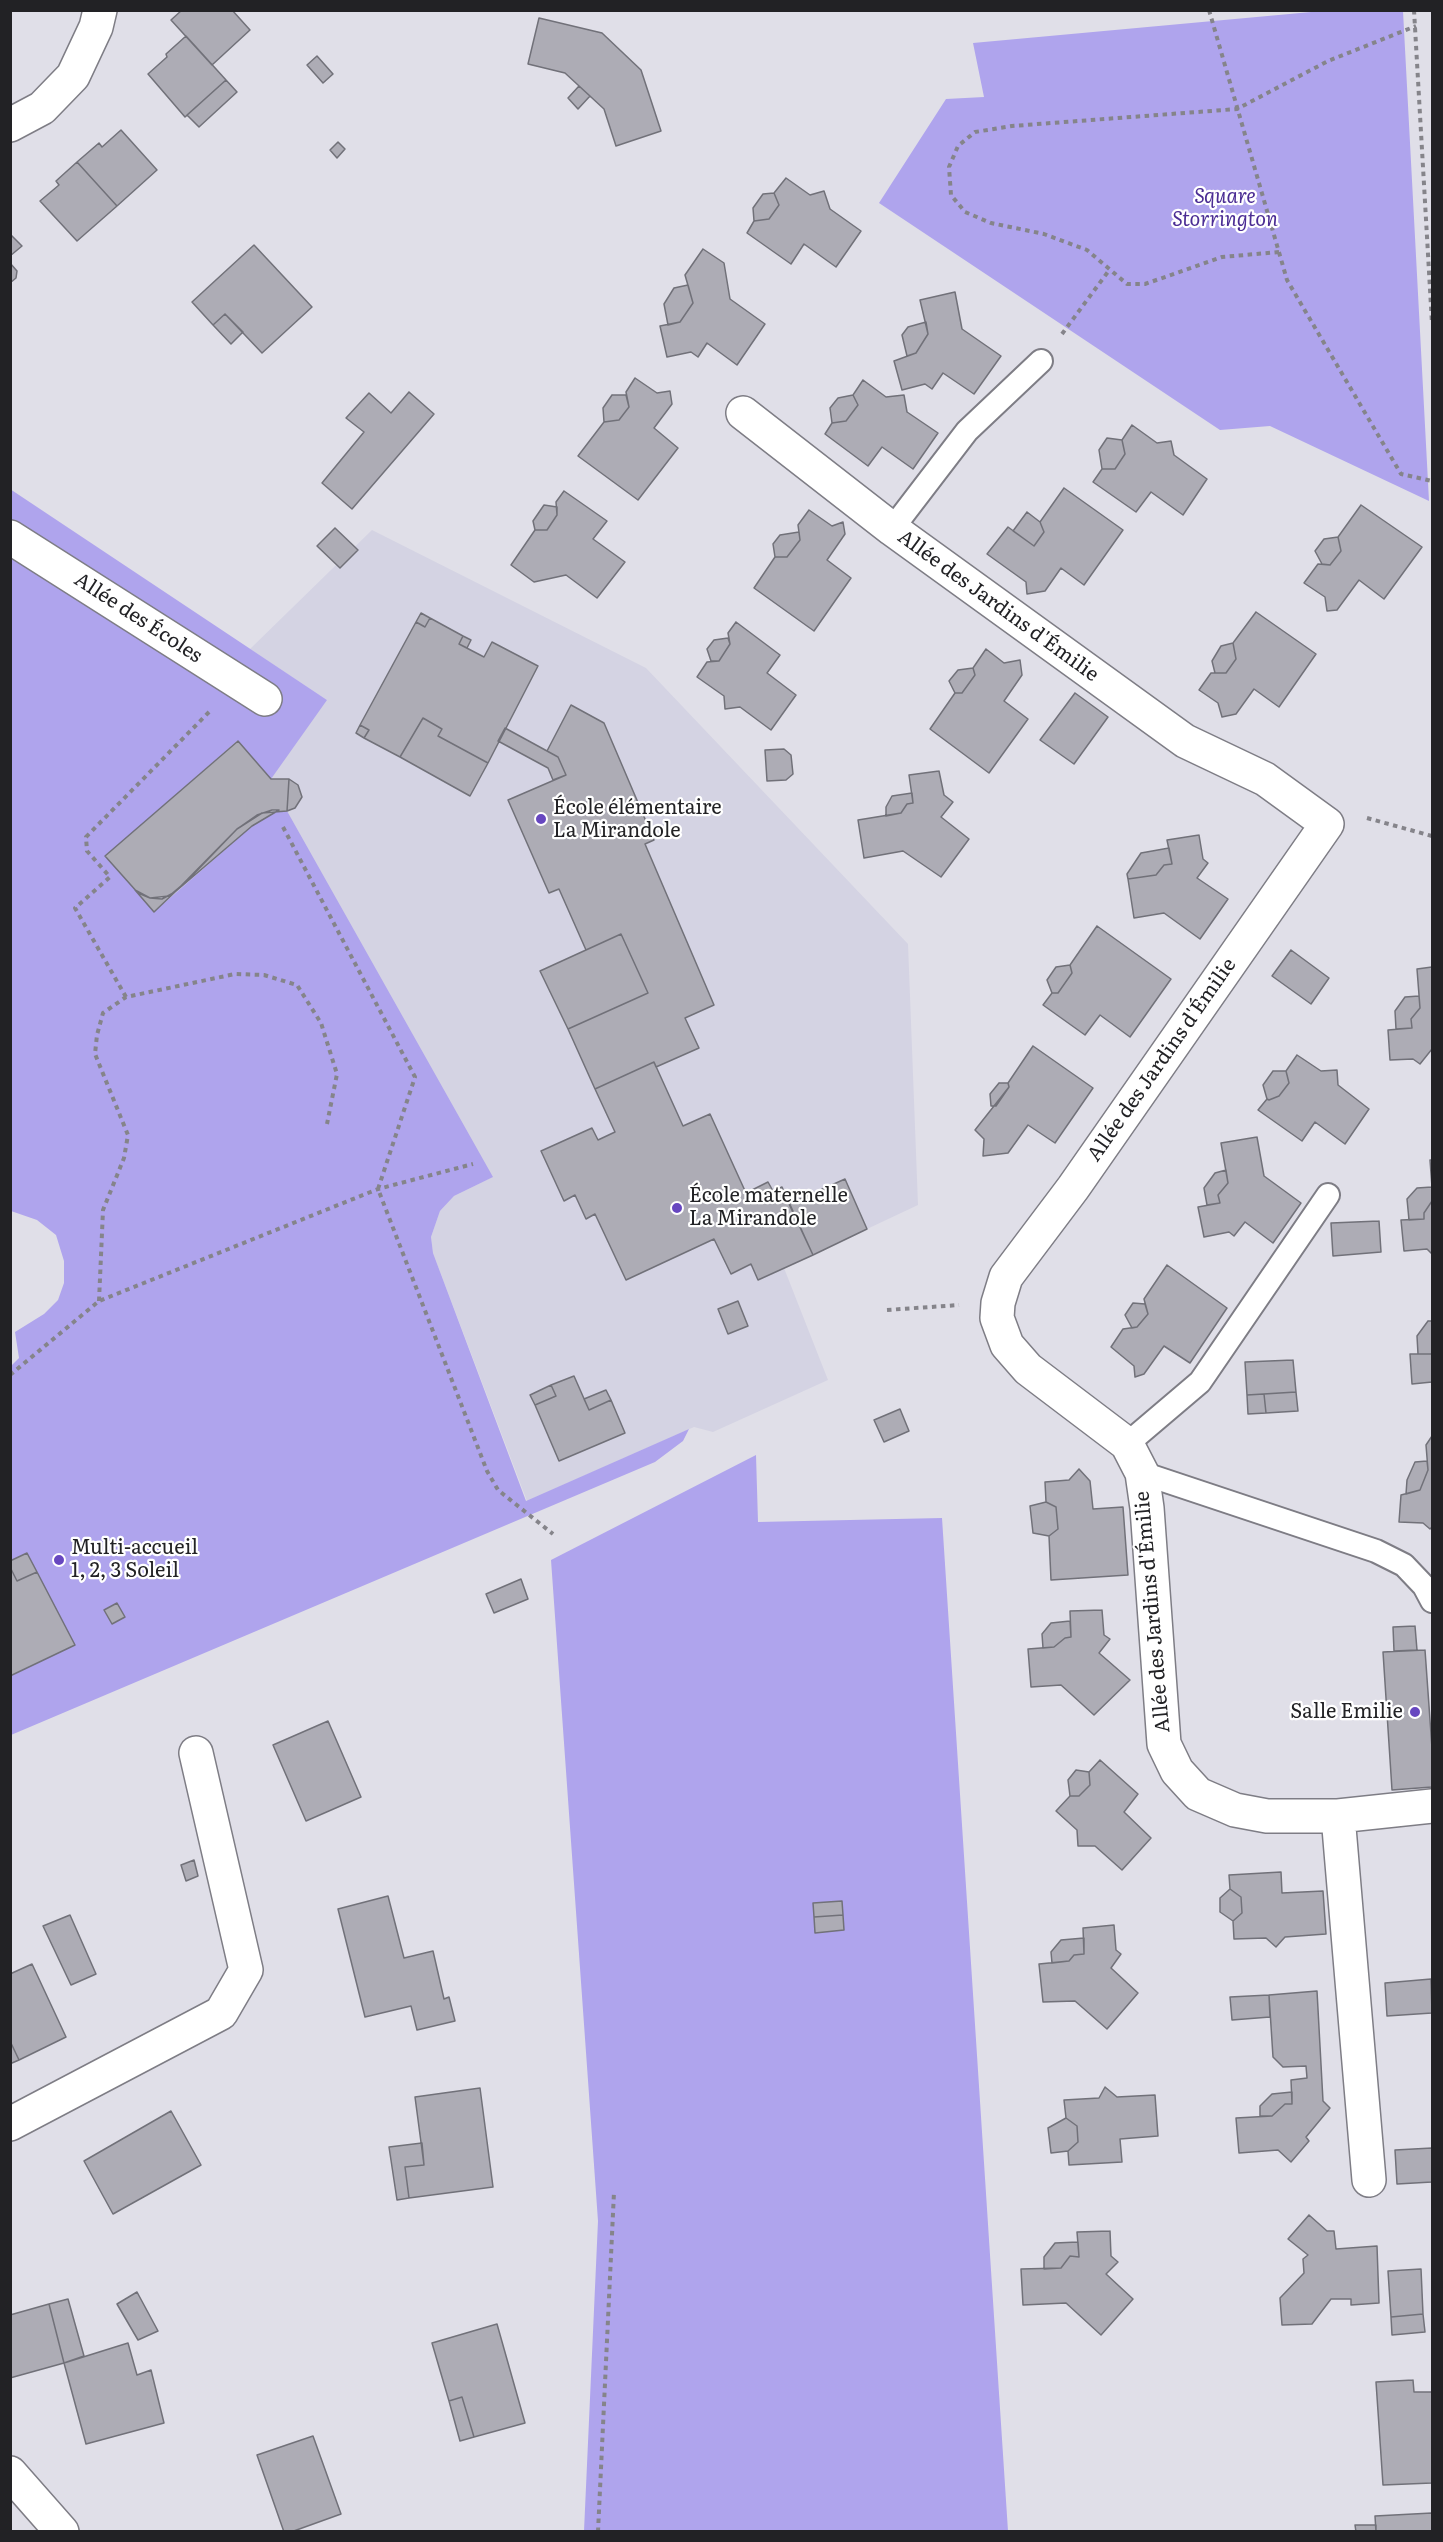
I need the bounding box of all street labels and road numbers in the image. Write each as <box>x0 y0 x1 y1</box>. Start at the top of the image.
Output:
street label: Allée des Jardins d'Émilie <box>893 525 1103 687</box>
street label: Allée des Écoles <box>70 568 206 668</box>
street label: Allée des Jardins d'Émilie <box>1083 954 1241 1166</box>
street label: Allée des Jardins d'Émilie <box>1130 1490 1176 1734</box>

